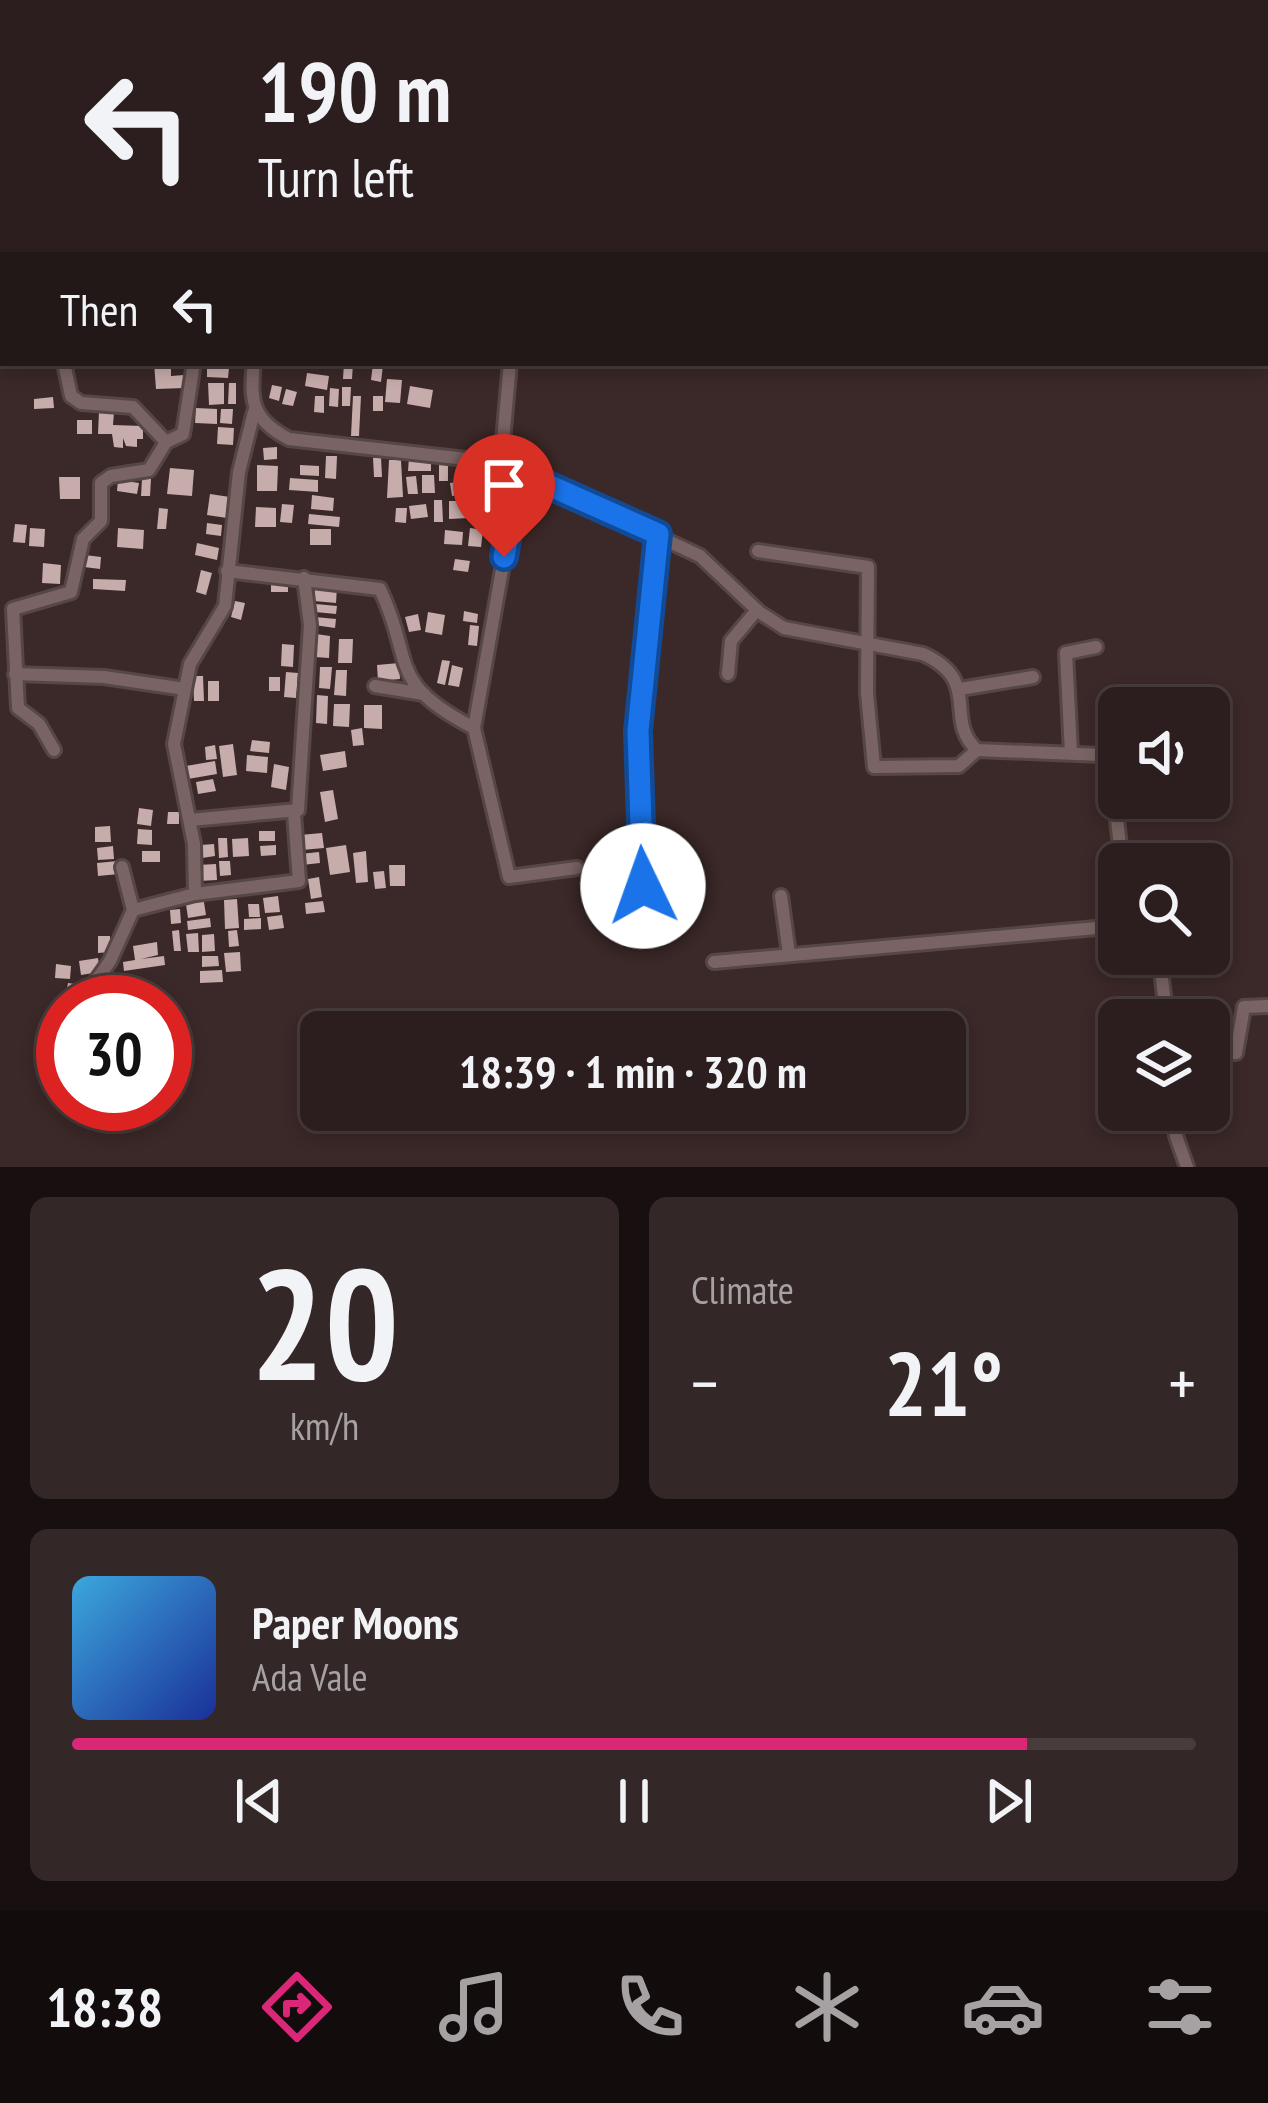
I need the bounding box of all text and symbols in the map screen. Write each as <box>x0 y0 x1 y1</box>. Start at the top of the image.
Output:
text: 190 m <box>258 36 451 145</box>
icon: left <box>60 48 216 204</box>
text: Turn left <box>258 142 414 212</box>
icon: left <box>162 276 228 342</box>
text: Then <box>60 280 138 338</box>
pin <box>453 434 555 557</box>
icon: arrive <box>471 452 537 518</box>
map controls <box>1098 687 1230 1131</box>
button: sound <box>1098 687 1230 819</box>
position arrow <box>580 823 706 949</box>
button: search <box>1098 843 1230 975</box>
speed limit sign: 30 <box>36 975 192 1131</box>
button: layers <box>1098 999 1230 1131</box>
text: 18:39 · 1 min · 320 m <box>459 1042 807 1100</box>
text: 20 <box>250 1221 399 1423</box>
text: Climate <box>691 1264 794 1315</box>
text: 21° <box>884 1324 1003 1441</box>
text: − <box>691 1340 718 1425</box>
text: + <box>1169 1340 1196 1425</box>
text: km/h <box>290 1400 359 1451</box>
text: Paper Moons <box>252 1593 459 1651</box>
text: Ada Vale <box>252 1651 368 1702</box>
icon: previous <box>226 1768 292 1834</box>
icon: pause <box>601 1768 667 1834</box>
icon: next <box>976 1768 1042 1834</box>
icon: directions <box>255 1965 339 2049</box>
icon: music <box>432 1965 516 2049</box>
icon: phone <box>608 1965 692 2049</box>
icon: climate <box>785 1965 869 2049</box>
icon: car <box>961 1965 1045 2049</box>
icon: filters <box>1138 1965 1222 2049</box>
text: 18:38 <box>46 1972 163 2042</box>

